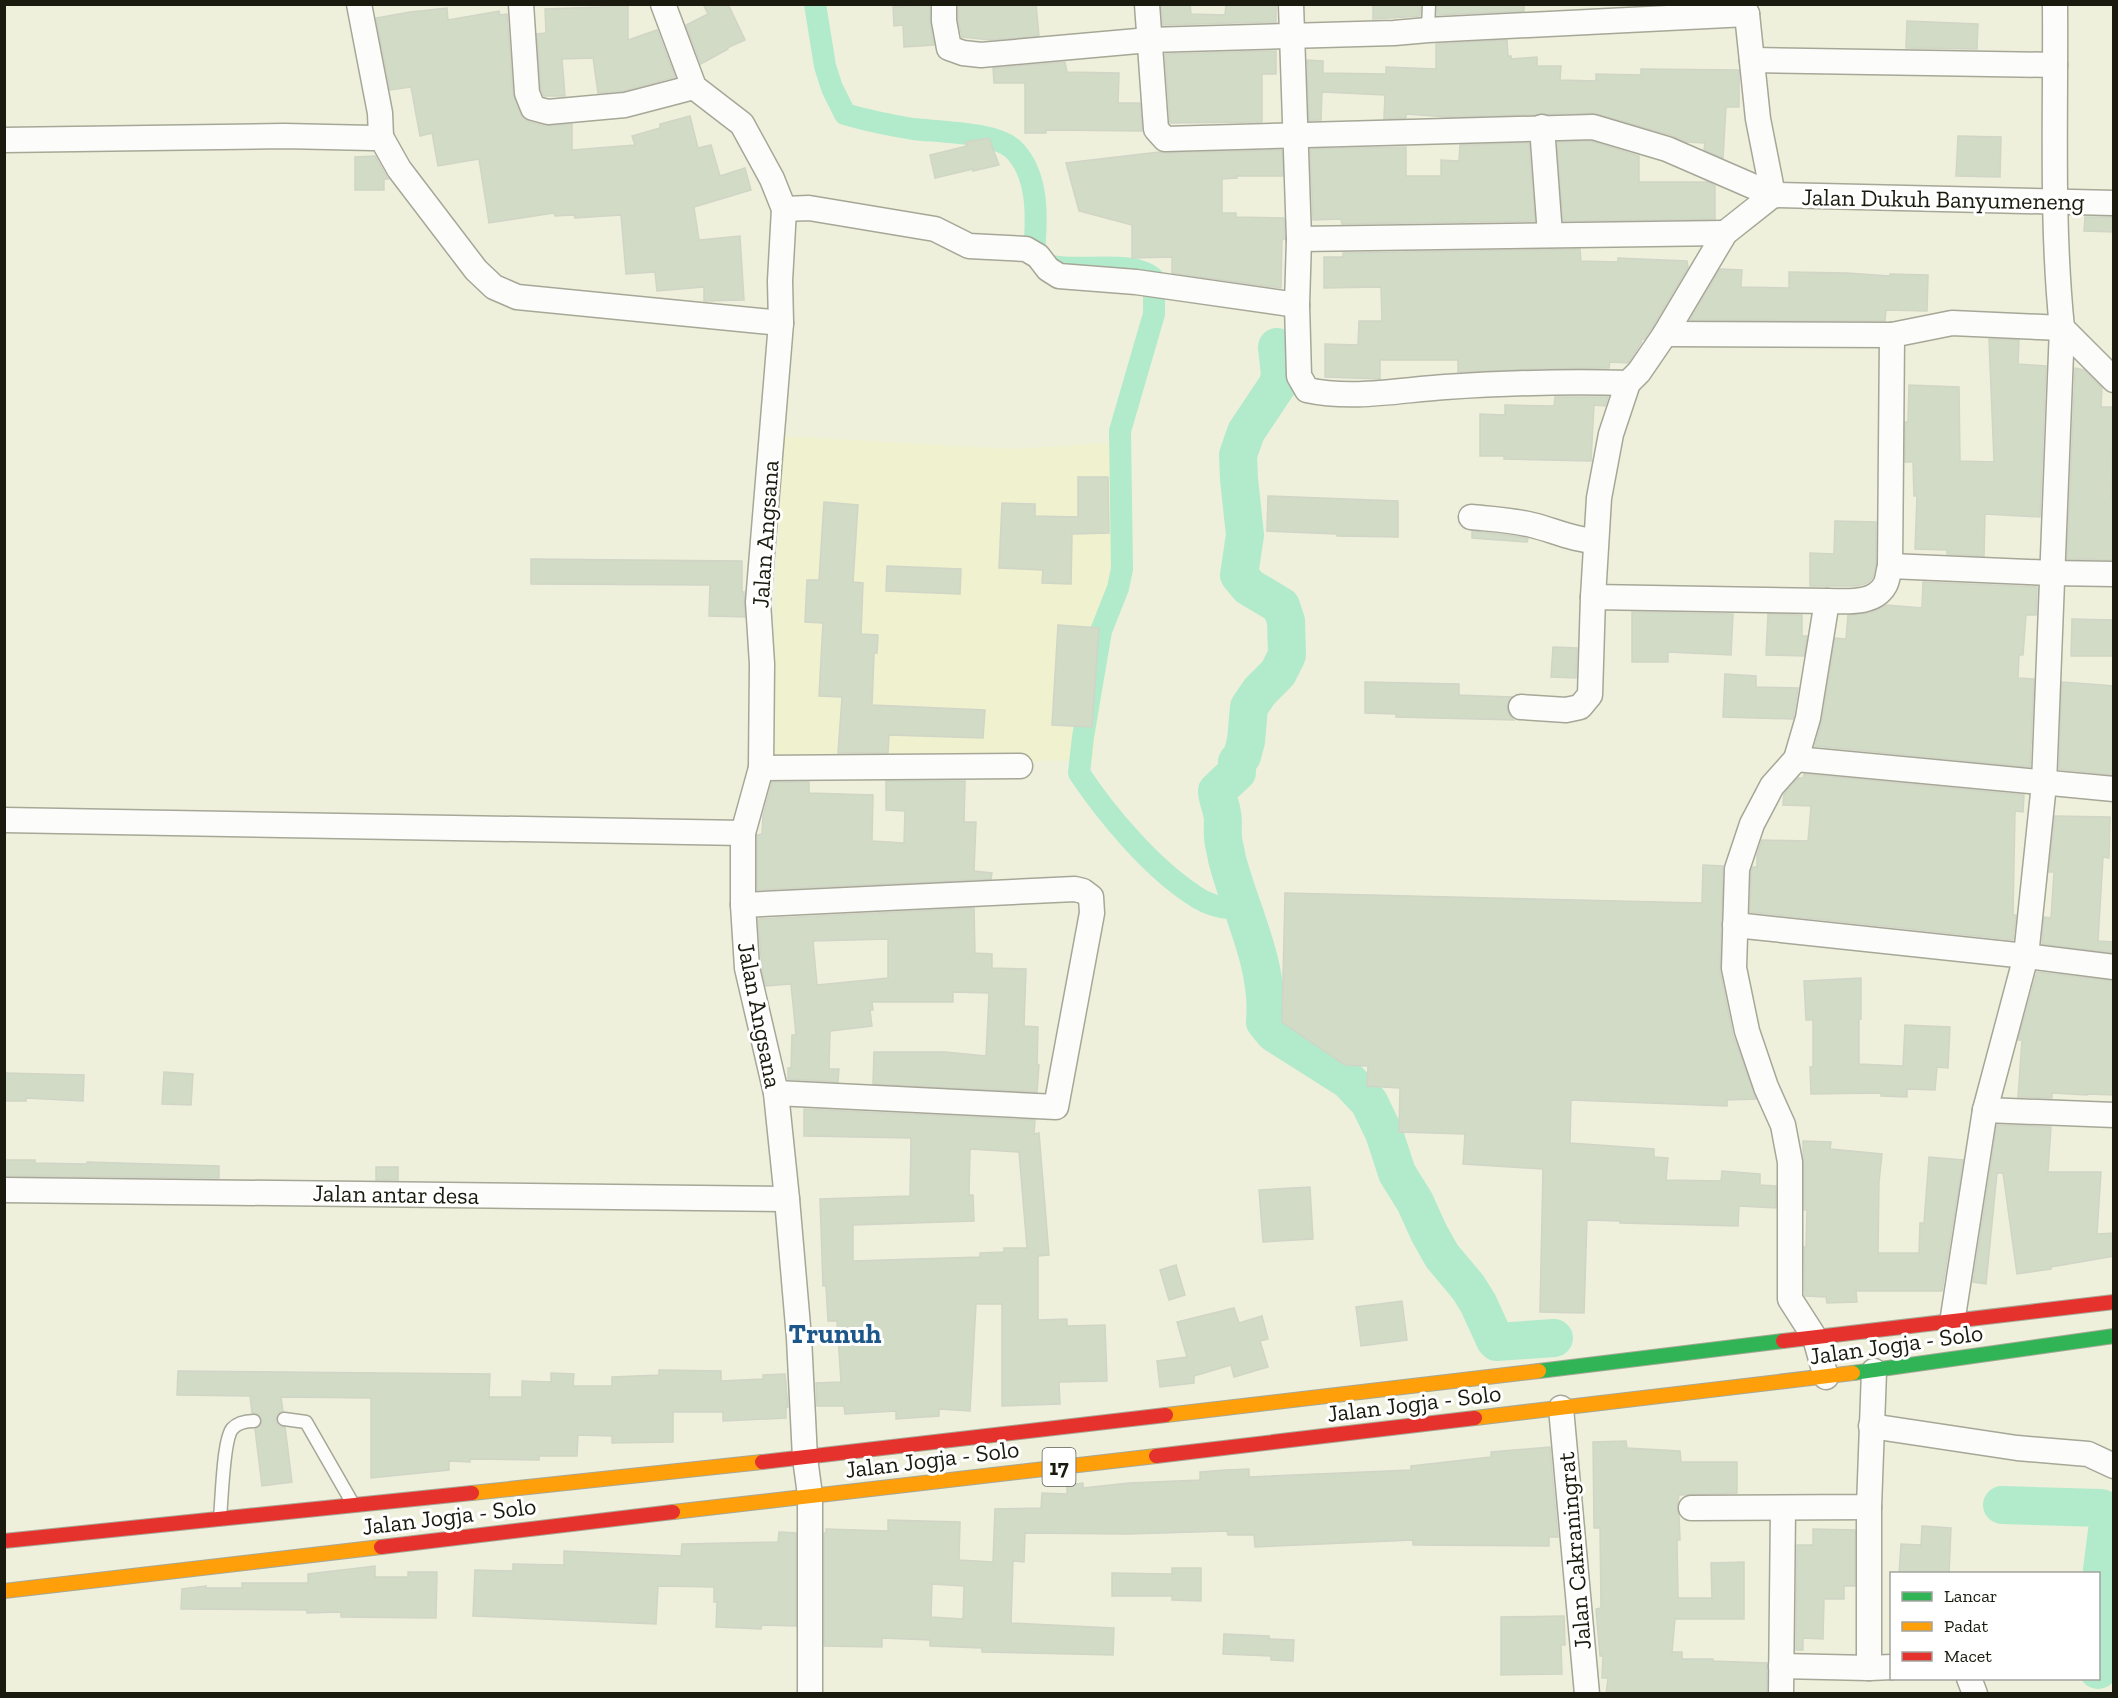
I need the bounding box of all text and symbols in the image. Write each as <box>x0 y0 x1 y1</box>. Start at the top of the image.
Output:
street label: Jalan Dukuh Banyumeneng <box>1801 182 2085 216</box>
street label: Jalan Angsana <box>745 459 785 609</box>
street label: Jalan Angsana <box>732 939 788 1091</box>
street label: Jalan antar desa <box>312 1178 480 1210</box>
street label: Jalan Jogja - Solo <box>1807 1317 1985 1371</box>
district label: Trunuh <box>789 1318 882 1350</box>
street label: Jalan Jogja - Solo <box>1325 1378 1503 1428</box>
street label: Jalan Jogja - Solo <box>843 1434 1021 1484</box>
road number: 17 <box>1042 1448 1076 1486</box>
street label: Jalan Cakraningrat <box>1551 1451 1597 1651</box>
street label: Jalan Jogja - Solo <box>360 1491 538 1541</box>
legend <box>1890 1572 2100 1680</box>
text: Lancar <box>1944 1585 1997 1607</box>
text: Padat <box>1944 1615 1988 1637</box>
text: Macet <box>1944 1645 1992 1667</box>

